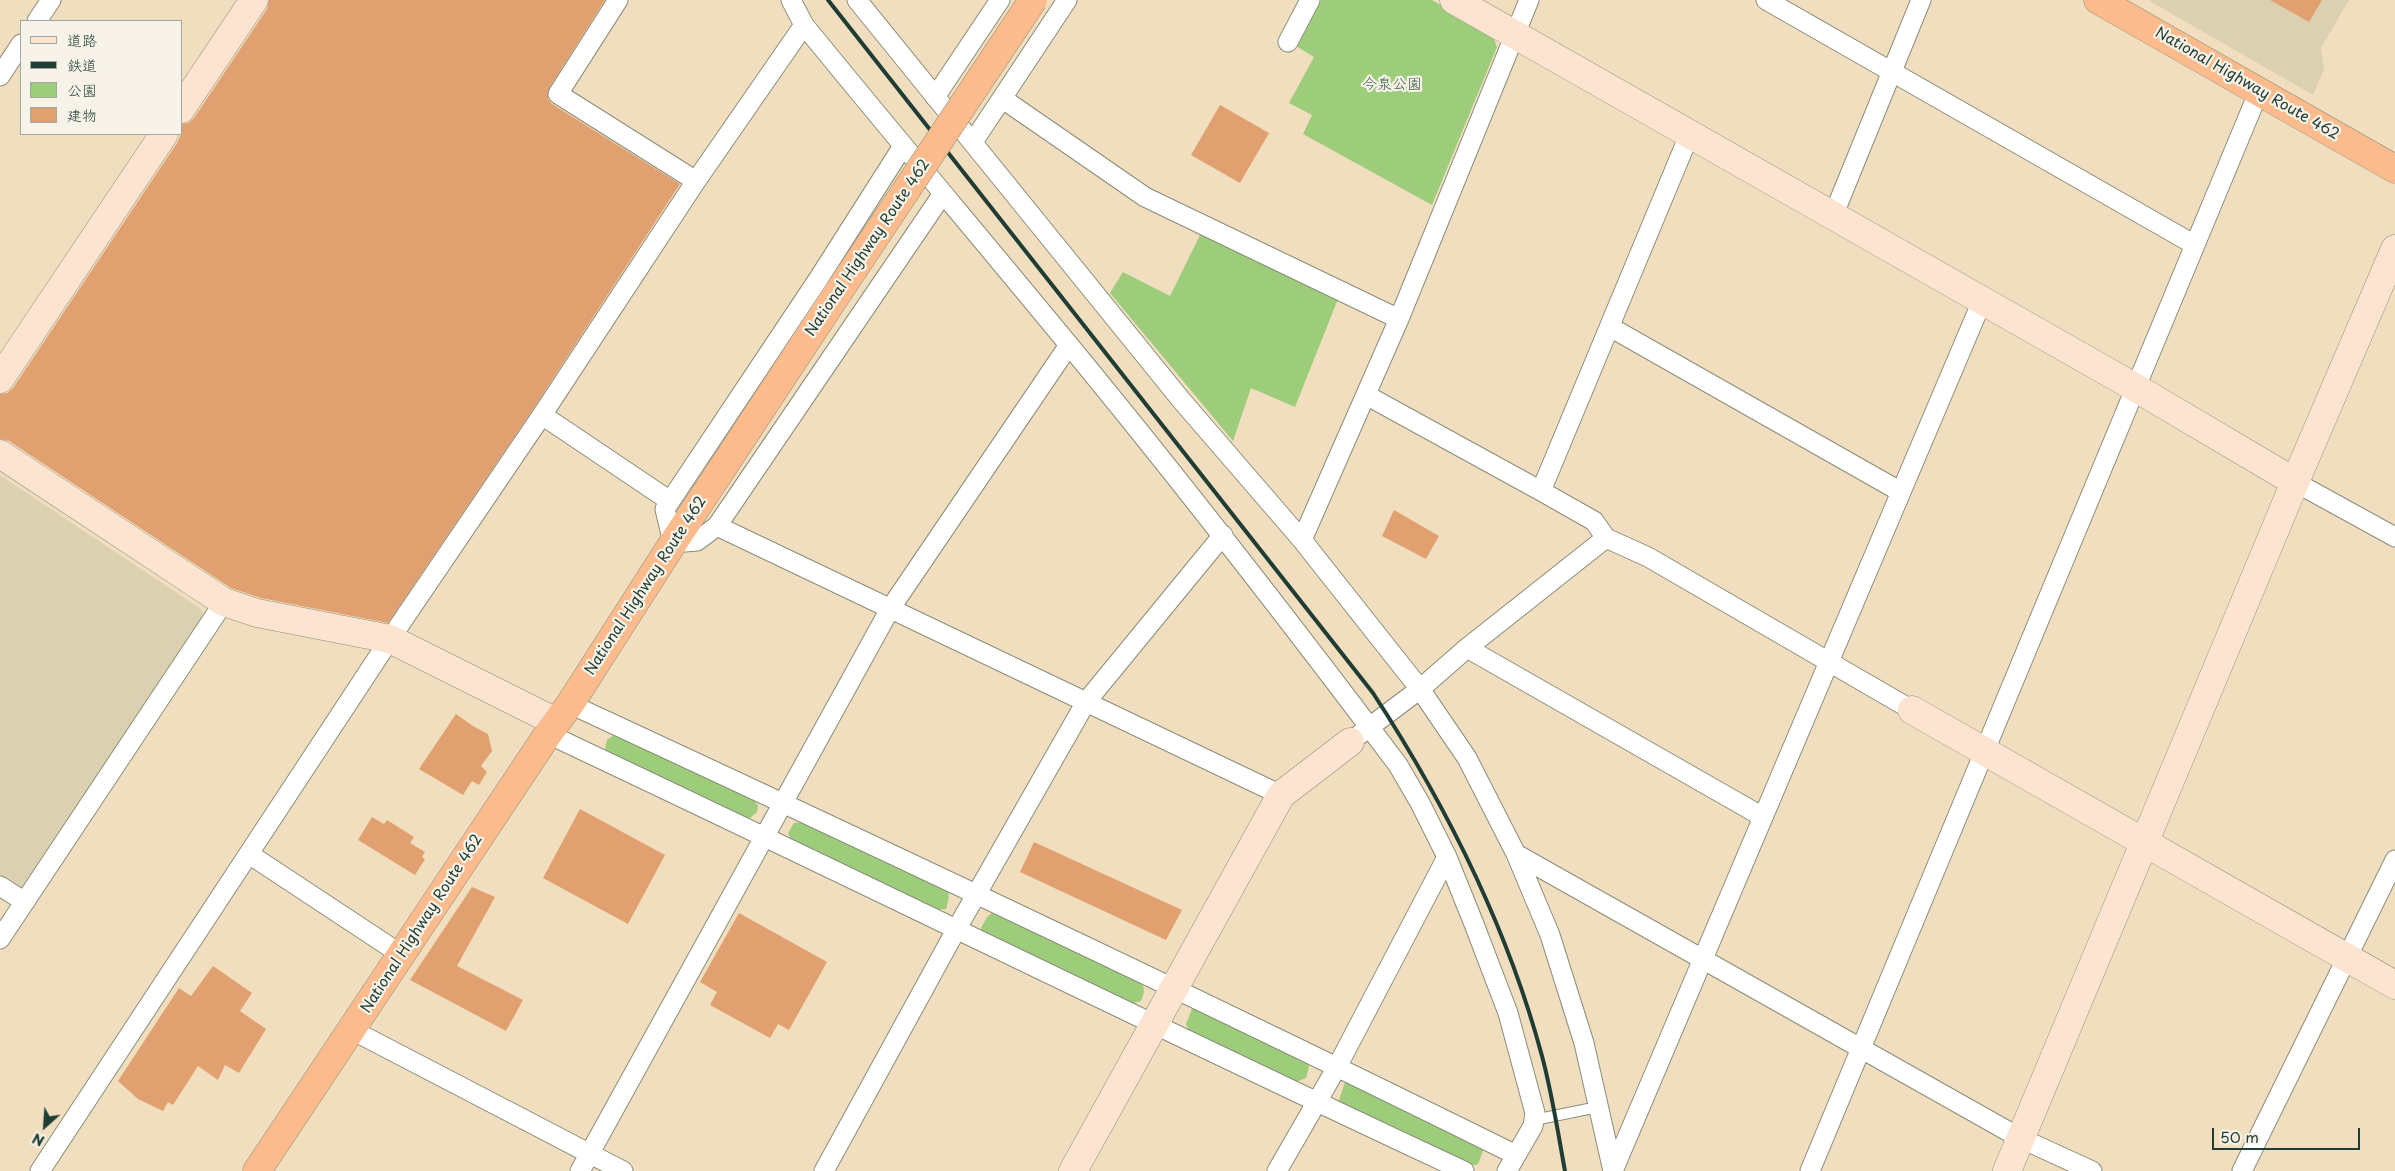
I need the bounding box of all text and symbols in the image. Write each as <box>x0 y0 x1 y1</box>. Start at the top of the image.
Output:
legend <box>20 20 182 135</box>
street label: National Highway Route 462 <box>2152 24 2342 144</box>
text: 道路 <box>67 28 97 51</box>
text: 鉄道 <box>67 53 97 76</box>
park label: 今泉公園 <box>1362 76 1422 94</box>
text: 公園 <box>67 78 97 101</box>
text: 建物 <box>67 103 97 126</box>
street label: National Highway Route 462 <box>802 156 934 340</box>
street label: National Highway Route 462 <box>581 493 711 679</box>
street label: National Highway Route 462 <box>357 831 487 1017</box>
north arrow <box>20 1101 70 1151</box>
scale bar <box>2215 1118 2362 1150</box>
text: 50 m <box>2220 1125 2259 1148</box>
text: N <box>29 1128 48 1152</box>

